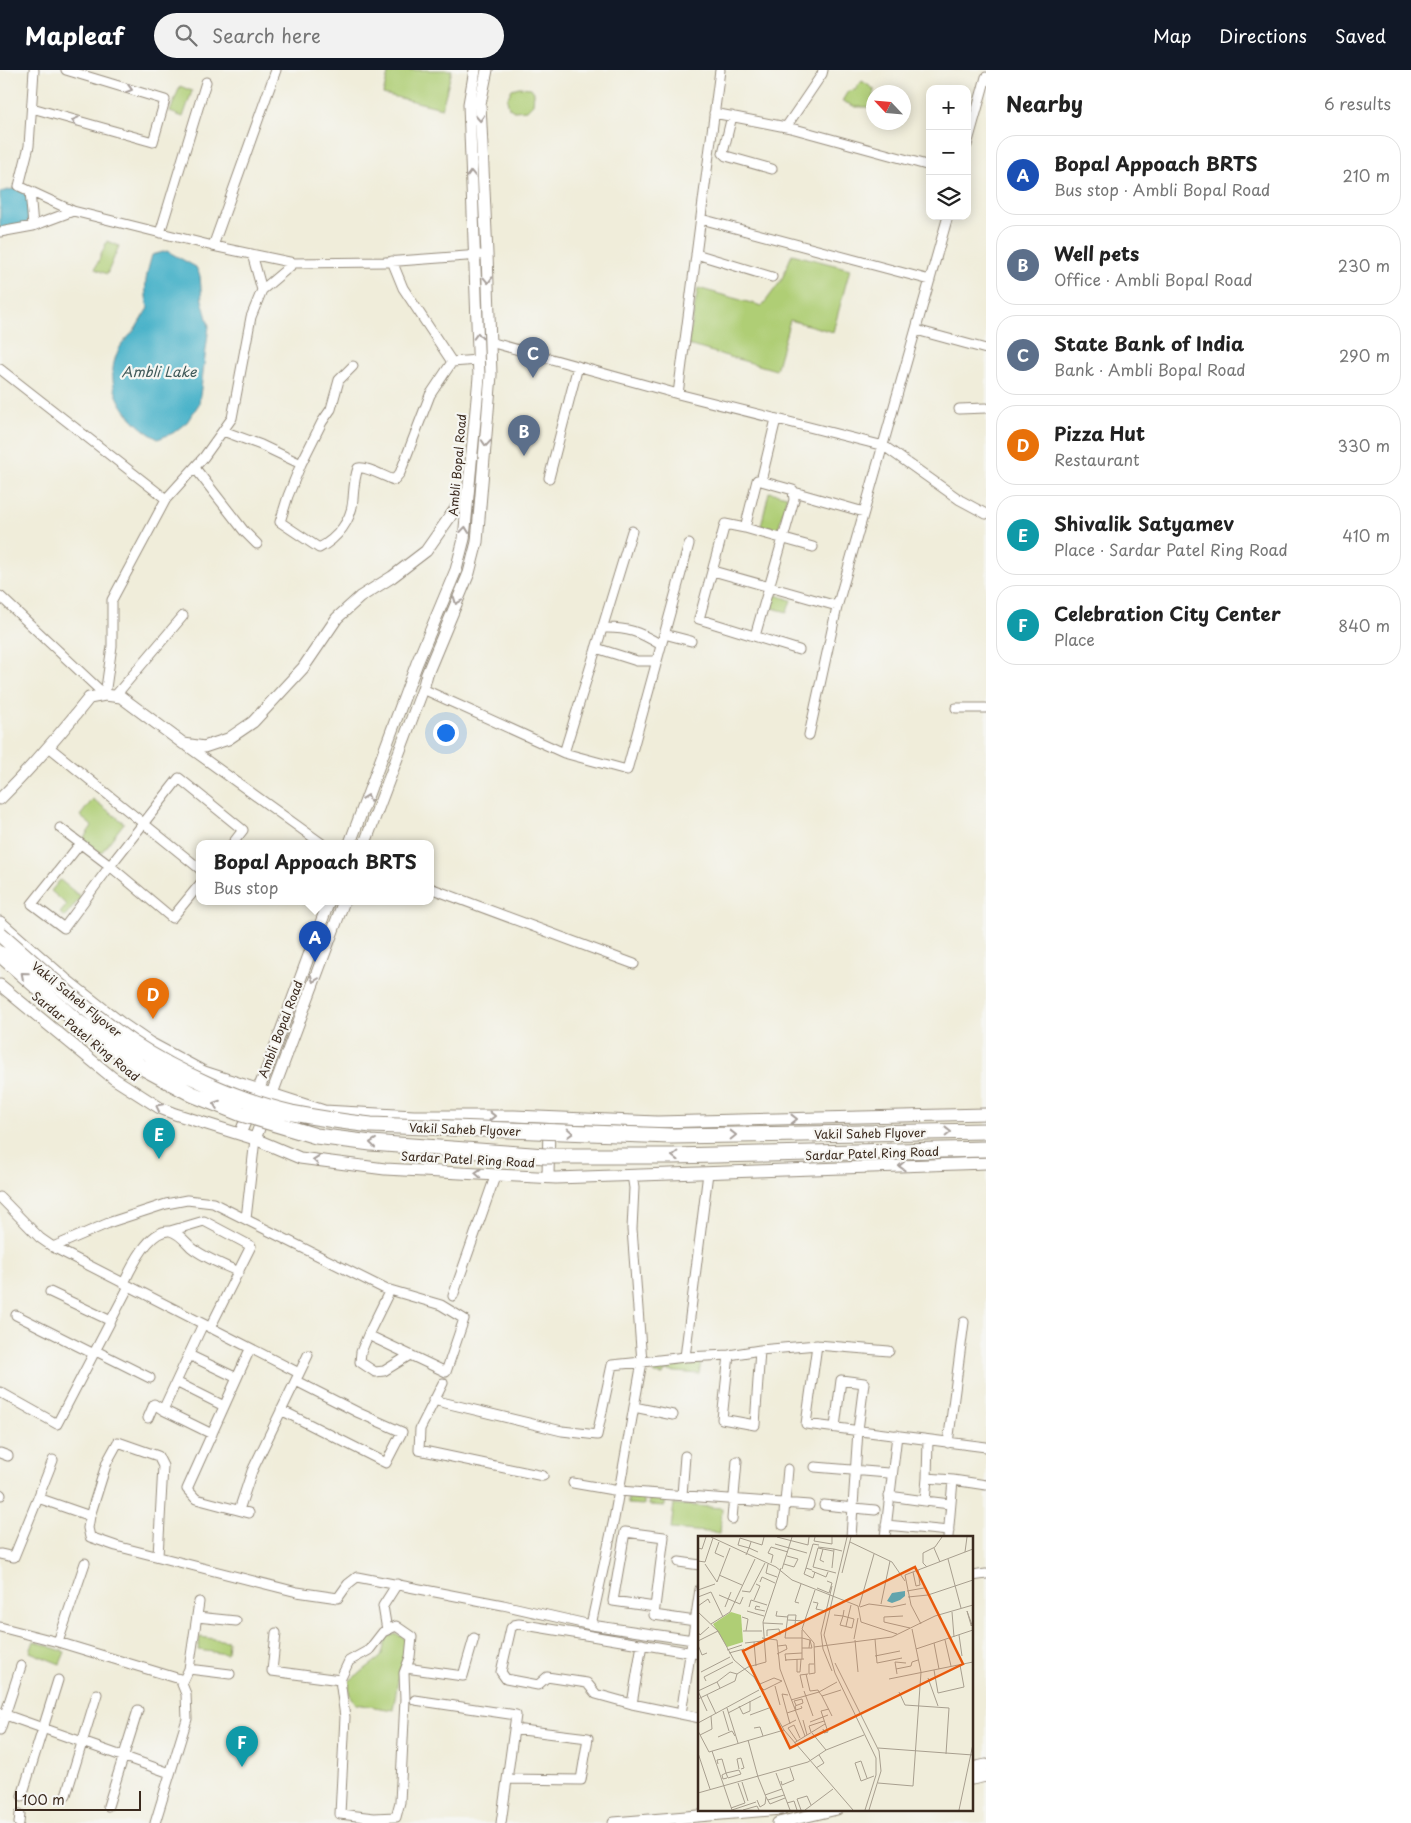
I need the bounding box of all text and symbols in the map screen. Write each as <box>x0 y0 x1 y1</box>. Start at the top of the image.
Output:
search box <box>154 13 504 58</box>
text: Mapleaf <box>25 17 124 53</box>
icon: search <box>172 21 200 49</box>
text: Search here <box>212 21 321 49</box>
text: Map <box>1153 22 1191 49</box>
text: Directions <box>1219 22 1307 49</box>
text: Saved <box>1335 22 1386 49</box>
one-way arrow <box>124 83 133 93</box>
north arrow <box>866 85 911 130</box>
map controls <box>926 85 971 220</box>
button: + <box>926 85 971 130</box>
text: Nearby <box>1006 87 1083 119</box>
text: 6 results <box>1324 91 1391 115</box>
one-way arrow <box>475 114 486 122</box>
one-way arrow <box>72 116 80 126</box>
button: − <box>926 130 971 175</box>
text: Bopal Appoach BRTS <box>1054 149 1258 177</box>
text: A <box>1017 163 1029 187</box>
text: 210 m <box>1342 163 1390 187</box>
one-way arrow <box>466 170 477 178</box>
button: layers <box>926 175 971 220</box>
text: Bus stop · Ambli Bopal Road <box>1054 177 1270 201</box>
text: Well pets <box>1054 239 1139 267</box>
text: B <box>1018 253 1028 277</box>
text: 230 m <box>1338 253 1390 277</box>
text: Office · Ambli Bopal Road <box>1054 267 1253 291</box>
one-way arrow <box>483 276 493 284</box>
text: State Bank of India <box>1054 329 1244 357</box>
one-way arrow <box>472 332 483 340</box>
pin: C <box>517 337 549 378</box>
text: C <box>1017 343 1029 367</box>
text: 290 m <box>1339 343 1390 367</box>
text: Bank · Ambli Bopal Road <box>1054 357 1246 381</box>
water label: Ambli Lake <box>122 361 198 382</box>
street label: Ambli Bopal Road <box>444 413 470 517</box>
pin: B <box>508 415 540 456</box>
text: Pizza Hut <box>1054 419 1145 447</box>
text: D <box>1017 433 1029 457</box>
text: 330 m <box>1337 433 1390 457</box>
one-way arrow <box>480 439 491 447</box>
text: Restaurant <box>1054 447 1140 471</box>
text: Shivalik Satyamev <box>1054 509 1234 537</box>
text: E <box>1018 523 1028 547</box>
text: 410 m <box>1342 523 1390 547</box>
one-way arrow <box>459 526 470 534</box>
text: Place · Sardar Patel Ring Road <box>1054 537 1288 561</box>
one-way arrow <box>453 596 463 605</box>
text: Celebration City Center <box>1054 599 1281 627</box>
text: F <box>1018 613 1028 637</box>
text: 840 m <box>1338 613 1390 637</box>
text: Place <box>1054 627 1095 651</box>
your location <box>433 720 459 746</box>
one-way arrow <box>361 794 371 802</box>
popup <box>196 840 434 905</box>
text: Bopal Appoach BRTS <box>213 847 417 875</box>
text: Bus stop <box>213 875 278 899</box>
pin: A <box>299 921 331 962</box>
street label: Vakil Saheb Flyover <box>28 957 126 1041</box>
one-way arrow <box>21 972 30 981</box>
one-way arrow <box>310 974 320 983</box>
pin: D <box>137 978 169 1019</box>
street label: Ambli Bopal Road <box>253 978 307 1080</box>
street label: Sardar Patel Ring Road <box>28 987 144 1085</box>
one-way arrow <box>212 1099 221 1110</box>
one-way arrow <box>155 1103 164 1113</box>
one-way arrow <box>488 1111 496 1121</box>
one-way arrow <box>790 1113 798 1124</box>
pin: E <box>143 1118 175 1159</box>
street label: Vakil Saheb Flyover <box>409 1118 522 1140</box>
street label: Vakil Saheb Flyover <box>814 1123 926 1143</box>
one-way arrow <box>944 1126 952 1137</box>
one-way arrow <box>567 1127 575 1138</box>
one-way arrow <box>729 1130 737 1141</box>
one-way arrow <box>368 1138 376 1149</box>
street label: Sardar Patel Ring Road <box>805 1142 939 1164</box>
street label: Sardar Patel Ring Road <box>401 1147 535 1171</box>
one-way arrow <box>671 1151 678 1161</box>
one-way arrow <box>311 1155 319 1166</box>
one-way arrow <box>898 1161 906 1171</box>
one-way arrow <box>473 1168 481 1179</box>
inset map <box>698 1536 974 1810</box>
pin: F <box>226 1726 258 1767</box>
scale bar <box>15 1788 141 1811</box>
text: 100 m <box>22 1789 65 1810</box>

